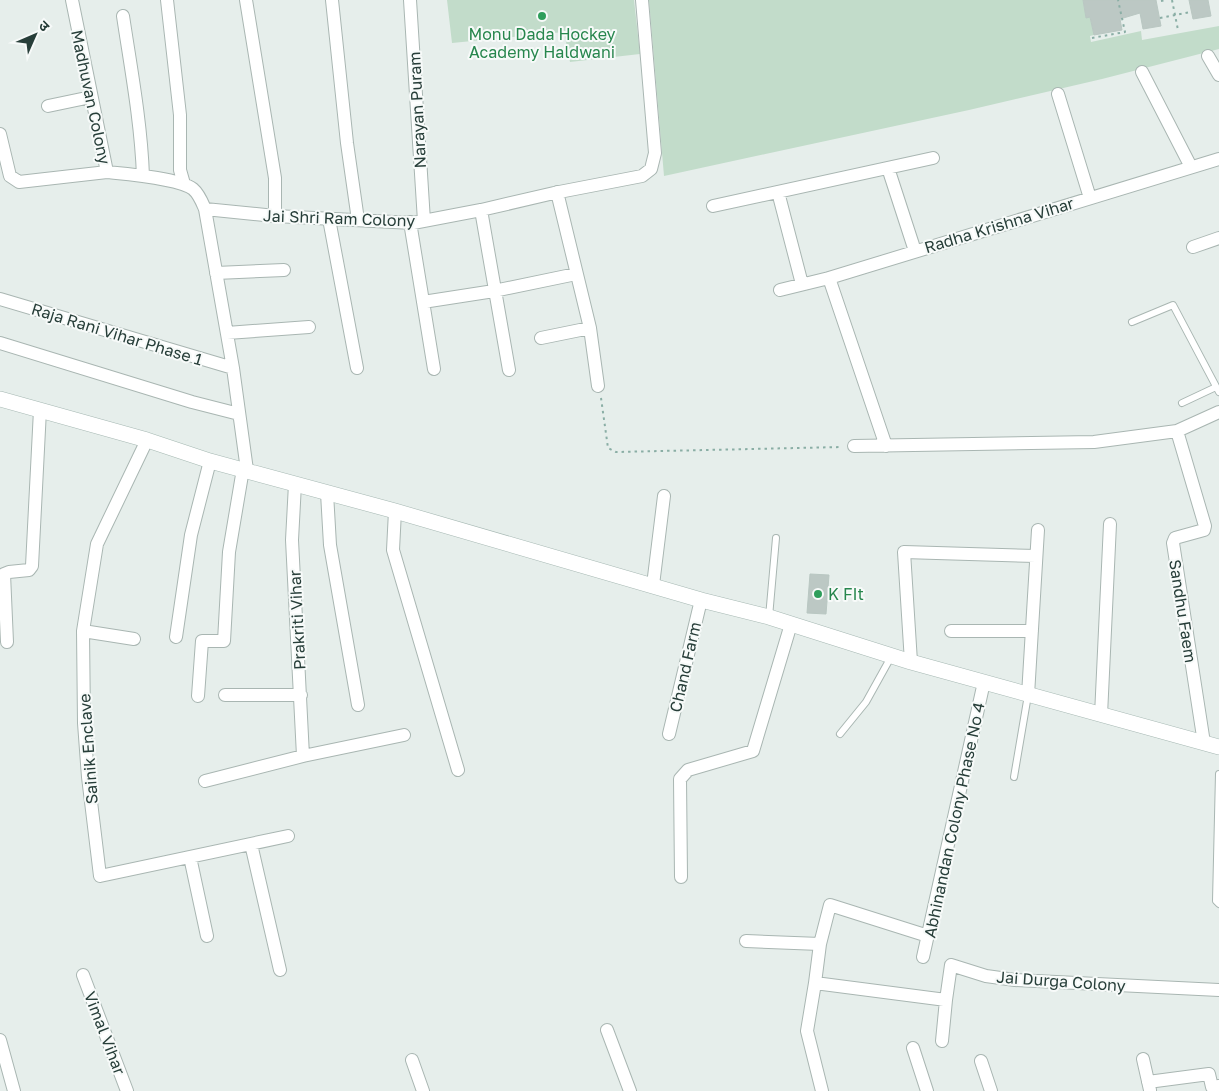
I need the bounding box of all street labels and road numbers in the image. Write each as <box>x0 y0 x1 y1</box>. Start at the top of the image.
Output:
street label: Madhuvan Colony <box>67 28 115 166</box>
street label: Narayan Puram <box>404 51 430 169</box>
street label: Radha Krishna Vihar <box>922 193 1076 257</box>
street label: Jai Shri Ram Colony <box>263 205 415 231</box>
street label: Raja Rani Vihar Phase 1 <box>29 298 205 370</box>
street label: Sandhu Faem <box>1165 558 1201 664</box>
street label: Prakriti Vihar <box>284 570 310 670</box>
street label: Chand Farm <box>665 620 705 714</box>
street label: Sainik Enclave <box>74 693 102 805</box>
street label: Abhinandan Colony Phase No 4 <box>919 700 989 940</box>
street label: Jai Durga Colony <box>996 967 1126 995</box>
street label: Vimal Vihar <box>80 989 130 1077</box>

